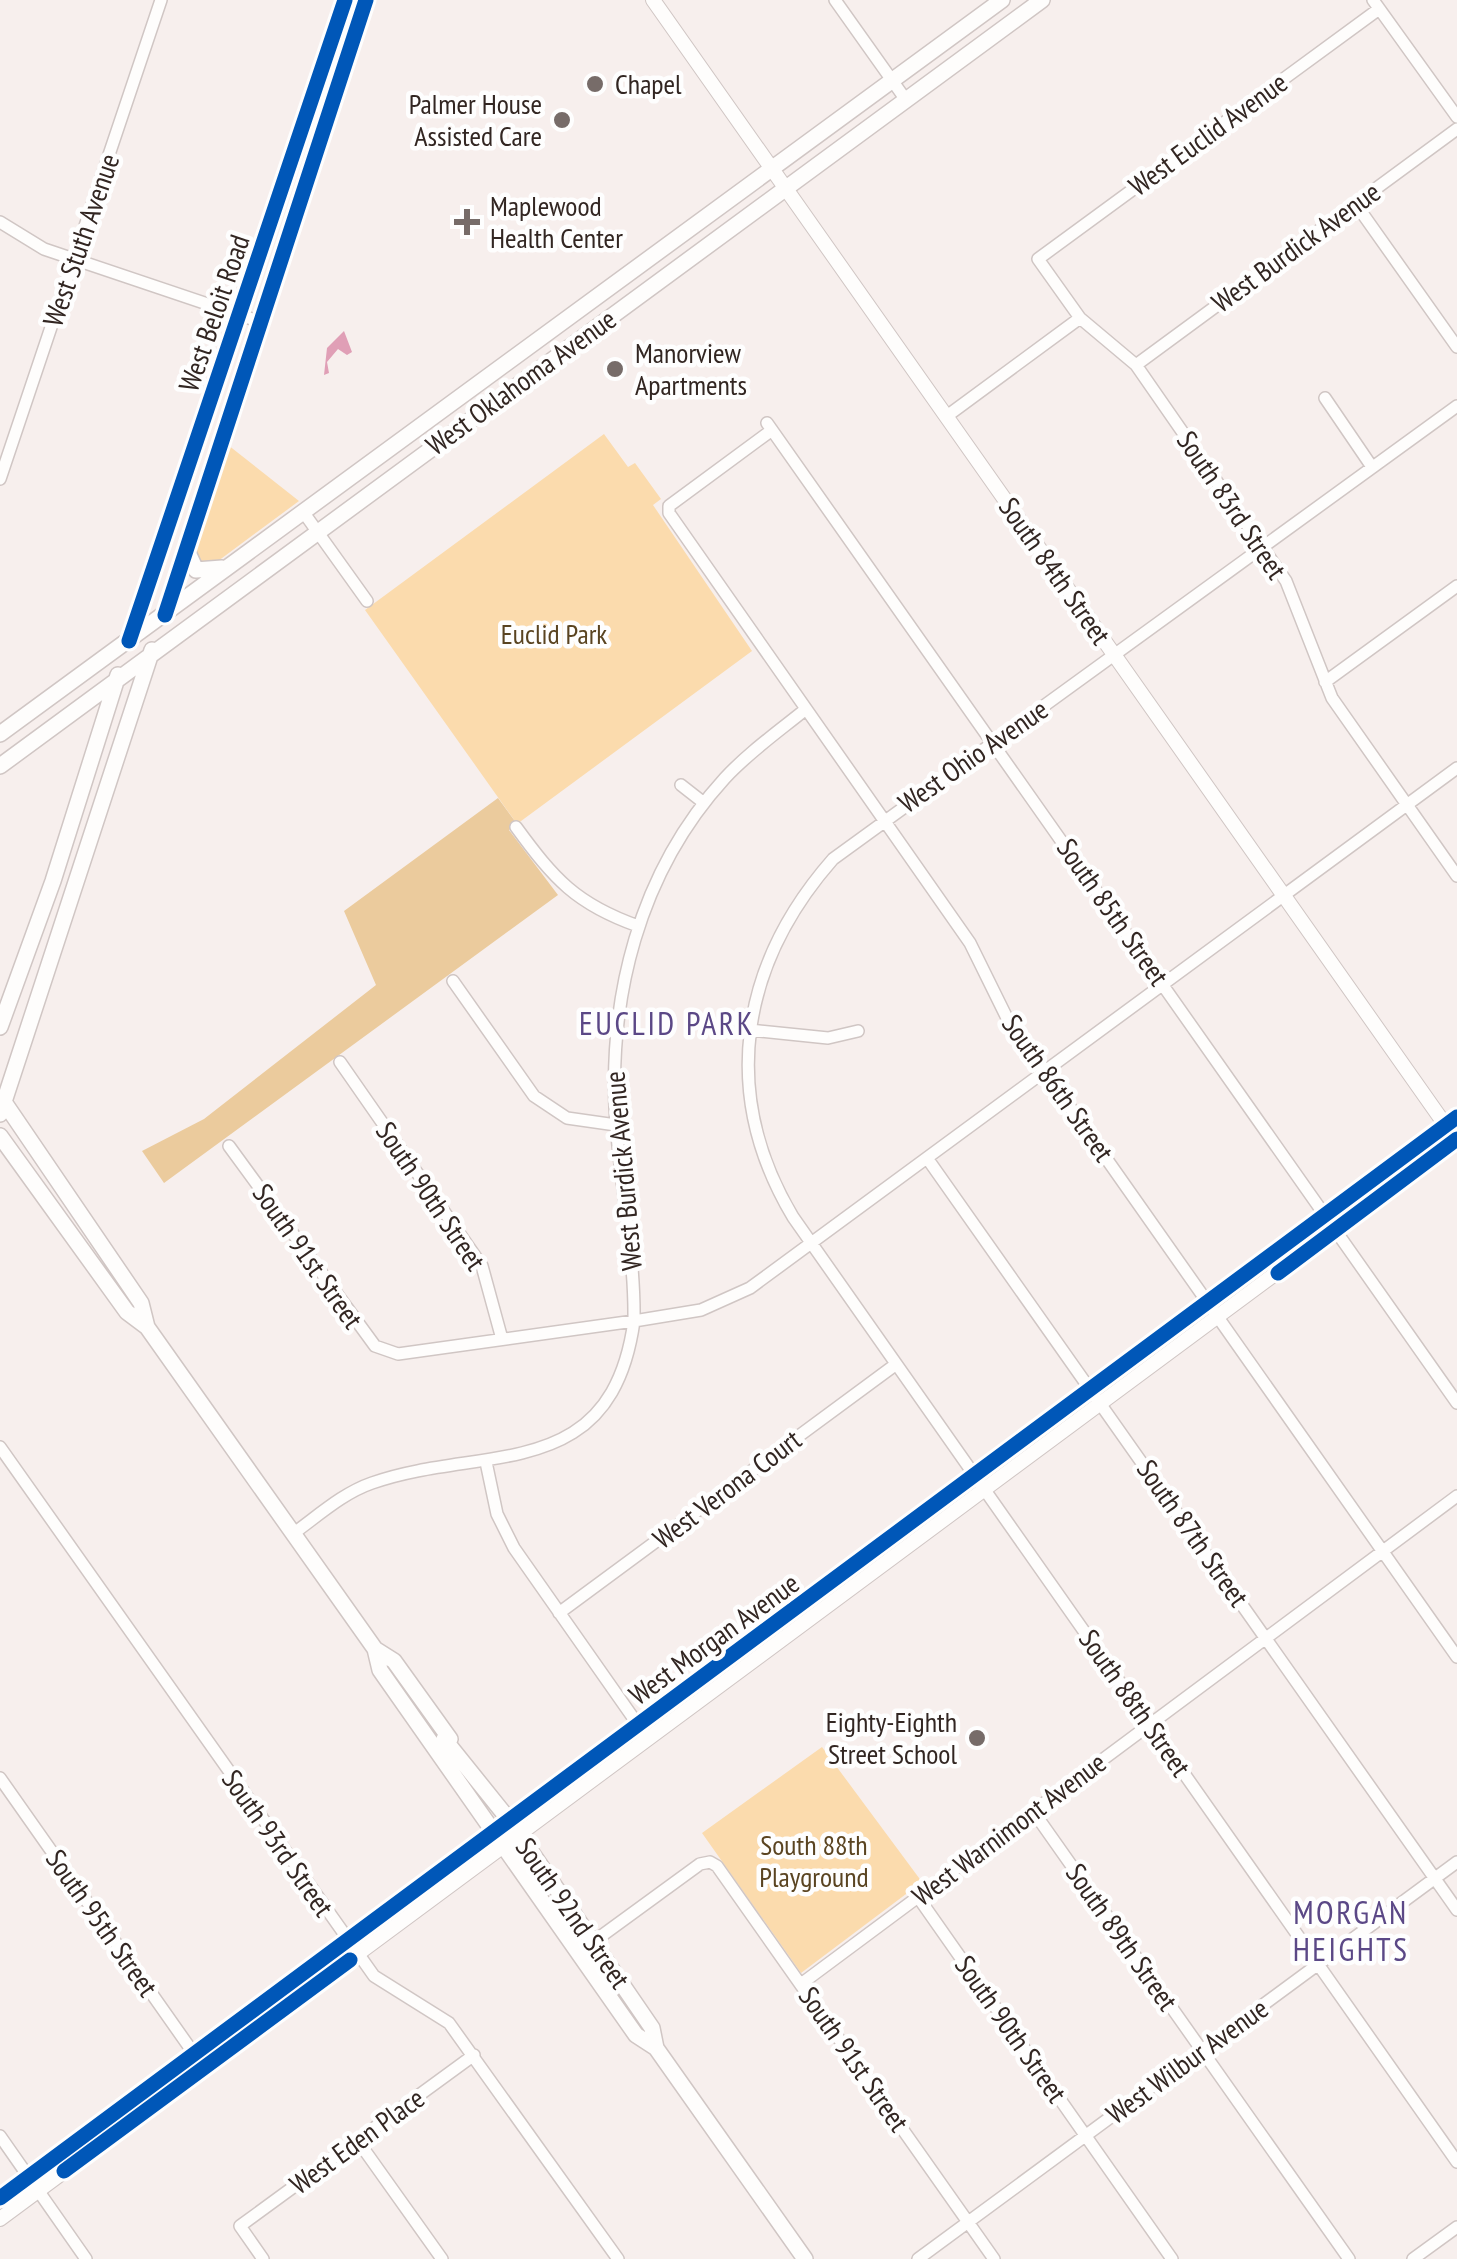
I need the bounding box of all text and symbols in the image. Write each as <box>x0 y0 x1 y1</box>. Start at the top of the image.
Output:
street label: West Euclid Avenue <box>1121 64 1294 204</box>
place label: Chapel <box>615 65 682 102</box>
marker: Chapel <box>584 73 606 95</box>
place label: Palmer House Assisted Care <box>409 85 542 154</box>
marker: Palmer House Assisted Care <box>551 109 573 131</box>
street label: West Stuth Avenue <box>34 149 127 331</box>
street label: West Burdick Avenue <box>1204 173 1387 320</box>
place label: Maplewood Health Center <box>490 187 623 256</box>
marker: Maplewood Health Center <box>454 209 480 235</box>
street label: West Beloit Road <box>169 230 258 396</box>
street label: West Oklahoma Avenue <box>418 300 623 463</box>
place label: Manorview Apartments <box>635 334 747 403</box>
marker: Manorview Apartments <box>604 358 626 380</box>
street label: South 83rd Street <box>1169 423 1296 586</box>
street label: South 84th Street <box>991 490 1120 652</box>
park label: Euclid Park <box>501 615 607 652</box>
street label: West Ohio Avenue <box>891 690 1055 821</box>
street label: South 85th Street <box>1049 831 1178 993</box>
district label: EUCLID PARK <box>579 1002 755 1044</box>
street label: South 86th Street <box>994 1007 1123 1169</box>
street label: West Burdick Avenue <box>595 1070 650 1272</box>
street label: South 90th Street <box>368 1114 495 1277</box>
street label: South 91st Street <box>245 1176 372 1336</box>
street label: West Verona Court <box>645 1421 809 1556</box>
street label: South 87th Street <box>1129 1452 1258 1614</box>
street label: West Morgan Avenue <box>621 1564 806 1713</box>
street label: South 88th Street <box>1071 1622 1200 1784</box>
place label: Eighty-Eighth Street School <box>826 1703 957 1772</box>
marker: Eighty-Eighth Street School <box>966 1727 988 1749</box>
street label: West Warnimont Avenue <box>904 1744 1113 1914</box>
street label: South 93rd Street <box>214 1762 343 1924</box>
park label: South 88th Playground <box>759 1826 869 1895</box>
street label: South 92nd Street <box>508 1830 639 1996</box>
street label: South 95th Street <box>38 1842 167 2004</box>
street label: South 89th Street <box>1058 1856 1187 2018</box>
district label: MORGAN HEIGHTS <box>1293 1891 1409 1970</box>
street label: South 90th Street <box>947 1948 1076 2110</box>
street label: South 91st Street <box>791 1979 918 2139</box>
street label: West Wilbur Avenue <box>1098 1989 1275 2132</box>
street label: West Eden Place <box>282 2079 431 2202</box>

